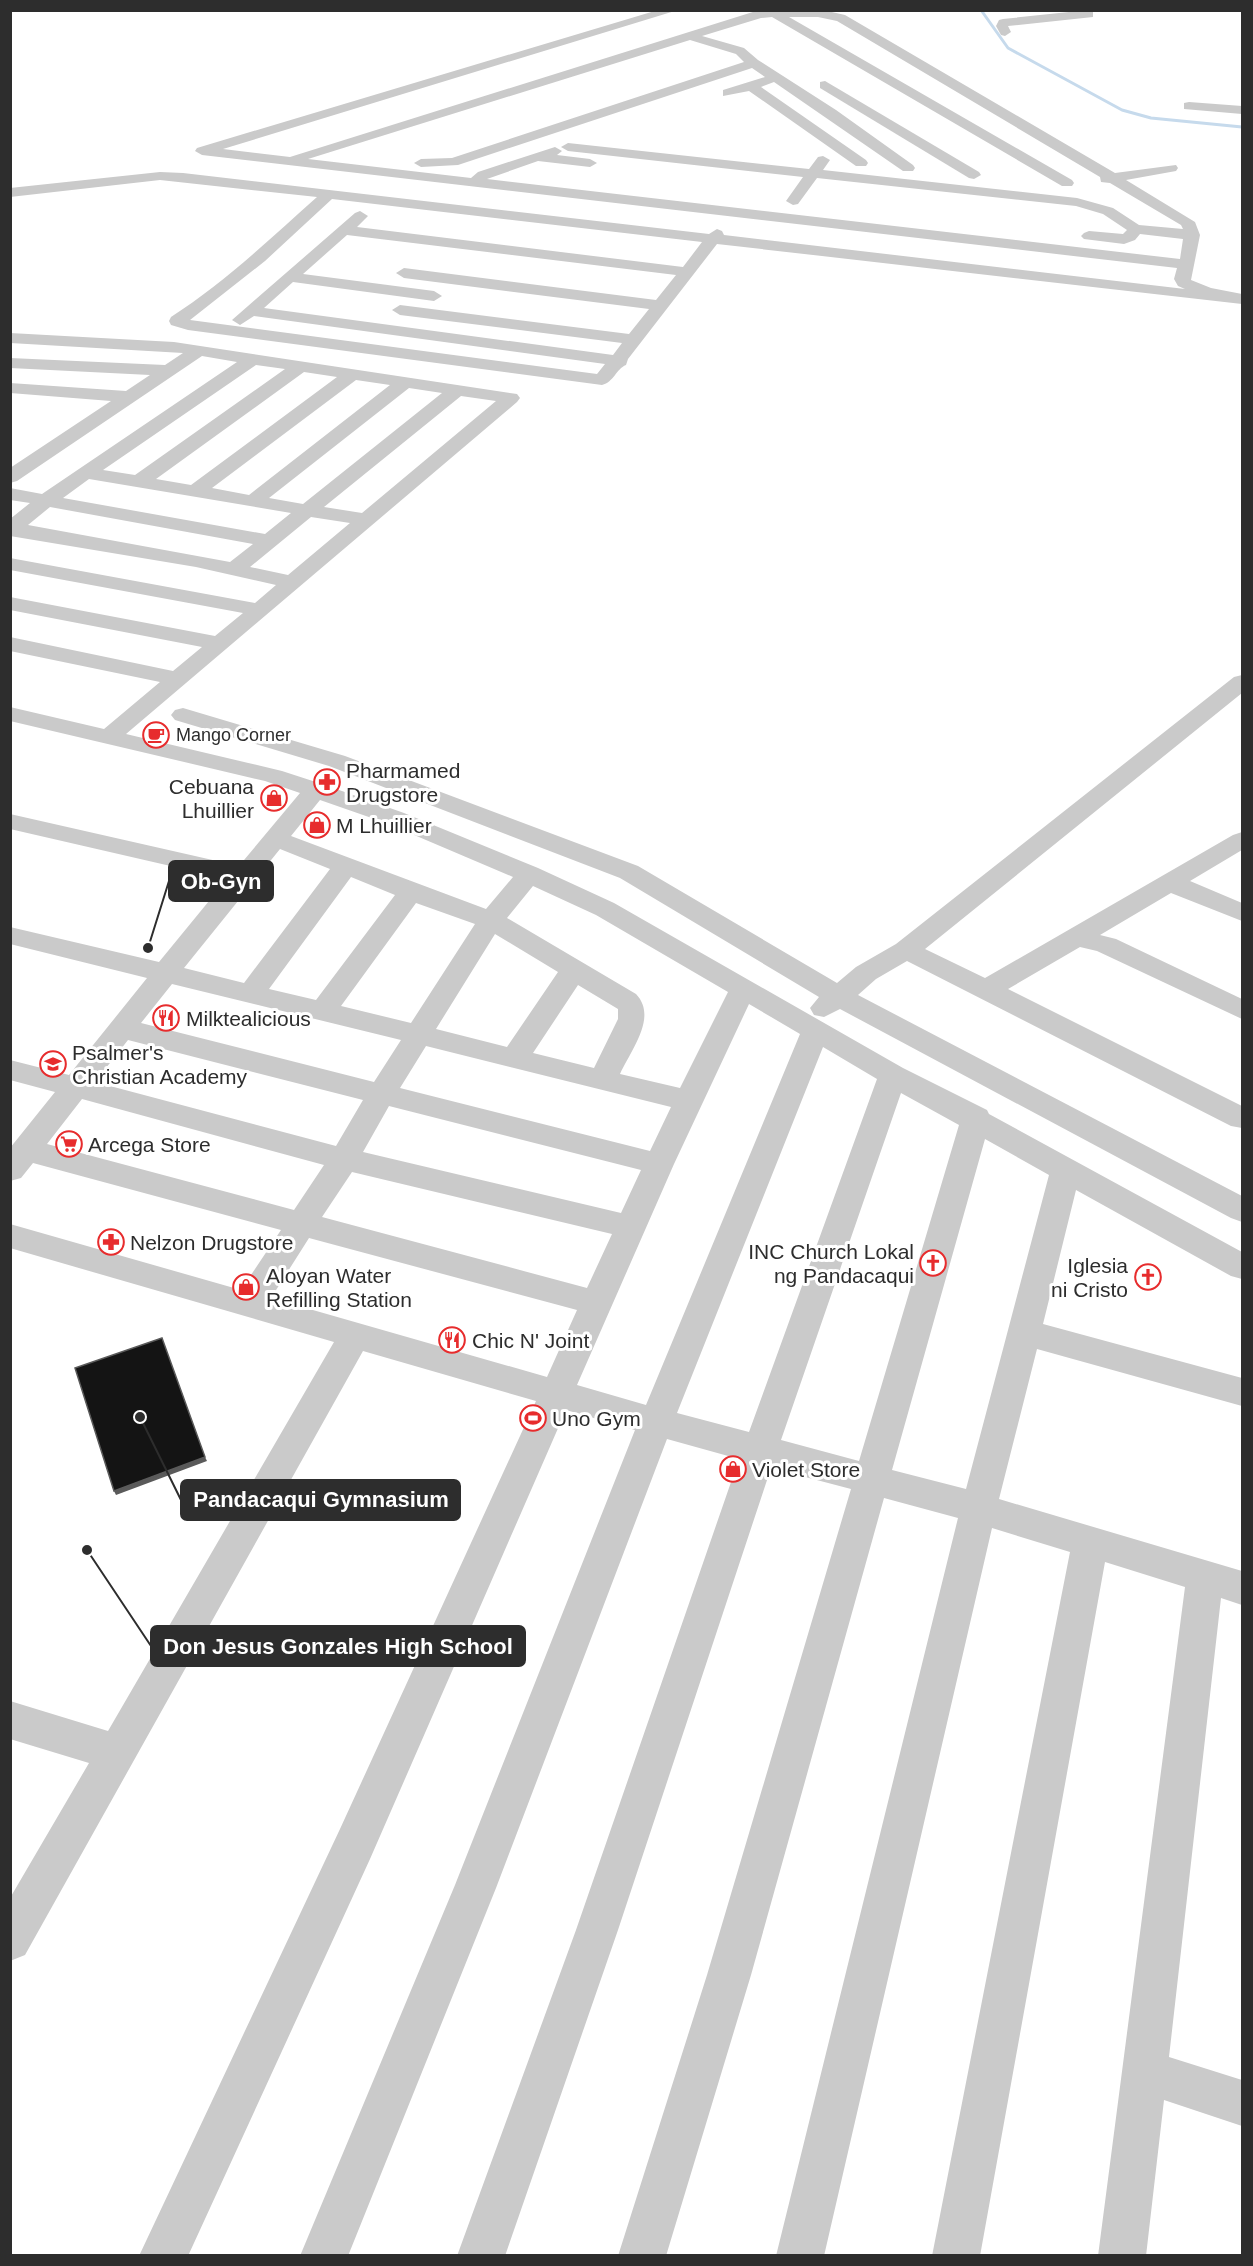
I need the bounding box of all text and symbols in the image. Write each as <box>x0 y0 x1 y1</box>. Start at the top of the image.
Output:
cafe icon: Mango Corner <box>141 720 171 750</box>
place label: Mango Corner <box>176 725 291 745</box>
place label: Pharmamed Drugstore <box>346 759 460 806</box>
pharmacy icon: Pharmamed Drugstore <box>312 767 342 797</box>
place label: Cebuana Lhuillier <box>169 775 254 822</box>
shop icon: Cebuana Lhuillier <box>259 783 289 813</box>
shop icon: M Lhuillier <box>302 810 332 840</box>
place label: M Lhuillier <box>336 814 432 837</box>
callout: Ob-Gyn <box>169 861 273 901</box>
text: Ob-Gyn <box>181 869 261 894</box>
restaurant icon: Milktealicious <box>151 1003 181 1033</box>
place label: Milktealicious <box>186 1007 311 1030</box>
place label: Psalmer's Christian Academy <box>72 1041 248 1088</box>
school or university icon: Psalmer's Christian Academy <box>38 1049 68 1079</box>
supermarket icon: Arcega Store <box>54 1129 84 1159</box>
place label: Arcega Store <box>88 1133 211 1156</box>
pharmacy icon: Nelzon Drugstore <box>96 1227 126 1257</box>
place label: Nelzon Drugstore <box>130 1231 293 1254</box>
place label: INC Church Lokal ng Pandacaqui <box>748 1240 914 1287</box>
church icon: INC Church Lokal ng Pandacaqui <box>918 1248 948 1278</box>
place label: Iglesia ni Cristo <box>1051 1254 1128 1301</box>
church icon: Iglesia ni Cristo <box>1133 1262 1163 1292</box>
place label: Aloyan Water Refilling Station <box>266 1264 412 1311</box>
shop icon: Aloyan Water Refilling Station <box>231 1272 261 1302</box>
restaurant icon: Chic N' Joint <box>437 1325 467 1355</box>
place label: Chic N' Joint <box>472 1329 589 1352</box>
sports icon: Uno Gym <box>518 1403 548 1433</box>
place label: Uno Gym <box>552 1407 641 1430</box>
shop icon: Violet Store <box>718 1454 748 1484</box>
place label: Violet Store <box>752 1458 860 1481</box>
callout: Pandacaqui Gymnasium <box>181 1480 460 1520</box>
text: Pandacaqui Gymnasium <box>193 1487 449 1512</box>
callout: Don Jesus Gonzales High School <box>151 1626 525 1666</box>
text: Don Jesus Gonzales High School <box>163 1634 513 1659</box>

